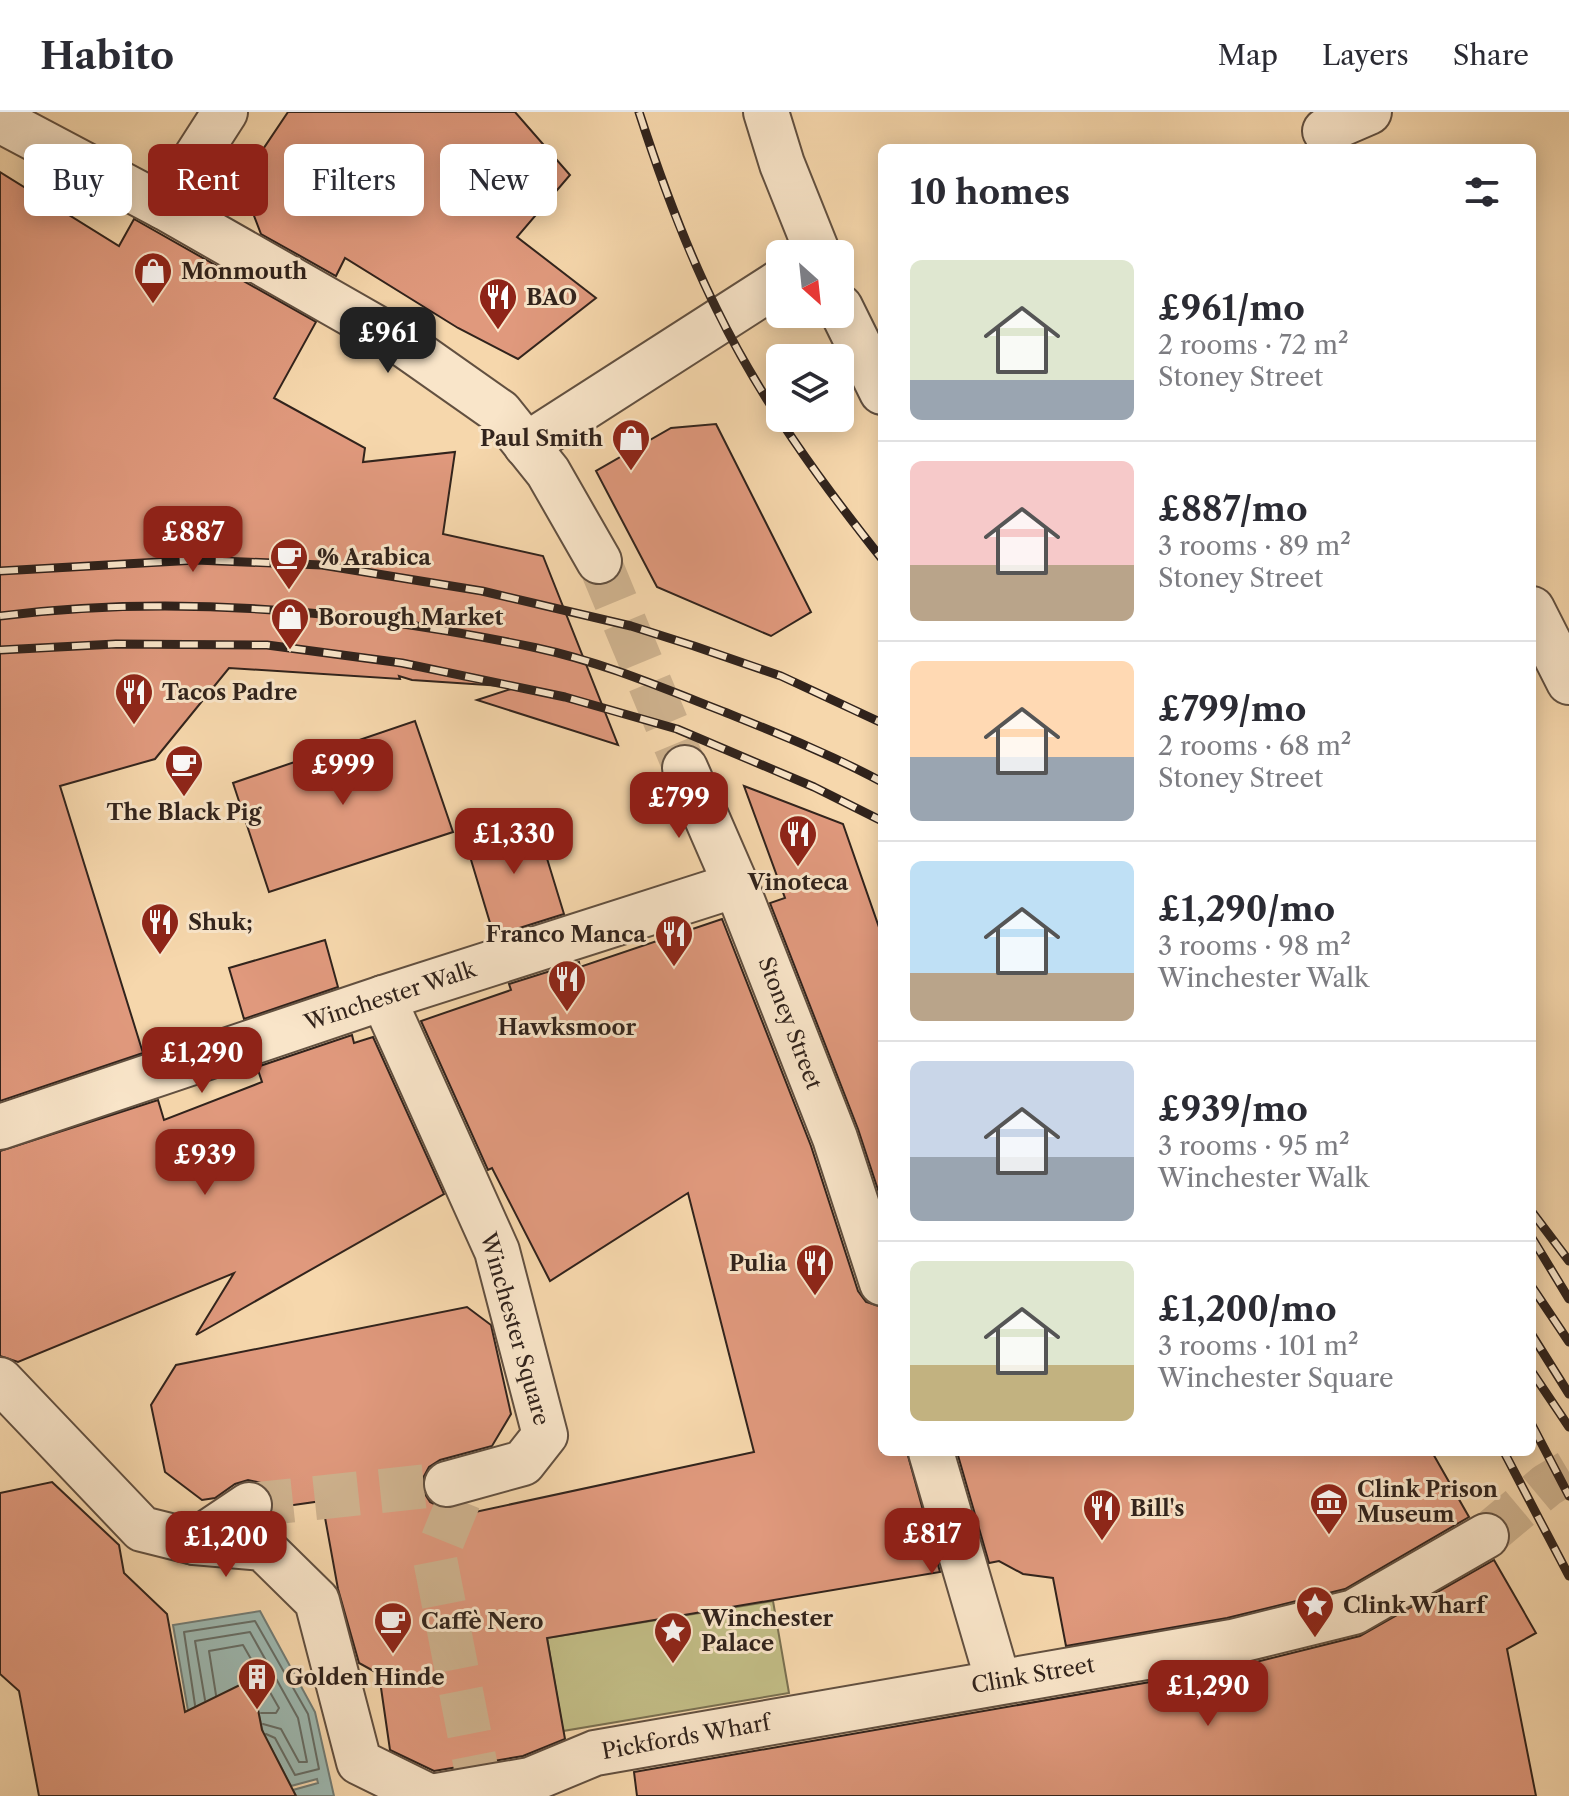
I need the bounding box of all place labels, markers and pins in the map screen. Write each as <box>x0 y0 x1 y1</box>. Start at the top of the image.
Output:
shop icon: Monmouth <box>132 250 174 305</box>
place label: Monmouth <box>181 258 307 285</box>
restaurant icon: BAO <box>477 276 519 331</box>
place label: BAO <box>526 284 577 311</box>
pin: £961 <box>341 307 435 375</box>
shop icon: Paul Smith <box>610 417 652 472</box>
place label: Paul Smith <box>480 425 603 452</box>
pin: £887 <box>146 506 240 574</box>
cafe icon: % Arabica <box>268 536 310 591</box>
place label: % Arabica <box>317 544 431 571</box>
shop icon: Borough Market <box>269 596 311 651</box>
place label: Borough Market <box>318 604 503 631</box>
restaurant icon: Tacos Padre <box>113 671 155 726</box>
place label: Tacos Padre <box>162 679 297 706</box>
pin: £999 <box>296 739 390 807</box>
cafe icon: The Black Pig <box>163 743 205 798</box>
pin: £799 <box>632 772 726 840</box>
place label: The Black Pig <box>107 799 263 826</box>
pin: £1,330 <box>449 808 579 876</box>
restaurant icon: Vinoteca <box>777 813 819 868</box>
place label: Vinoteca <box>747 869 849 896</box>
restaurant icon: Shuk; <box>139 901 181 956</box>
place label: Shuk; <box>188 909 253 936</box>
restaurant icon: Franco Manca <box>653 913 695 968</box>
place label: Franco Manca <box>485 921 646 948</box>
restaurant icon: Hawksmoor <box>546 958 588 1013</box>
place label: Hawksmoor <box>498 1014 636 1041</box>
pin: £1,290 <box>137 1027 267 1095</box>
pin: £939 <box>158 1129 252 1197</box>
restaurant icon: Pulia <box>794 1242 836 1297</box>
place label: Pulia <box>729 1250 787 1277</box>
place label: Clink Prison Museum <box>1357 1476 1498 1528</box>
museum icon: Clink Prison Museum <box>1308 1481 1350 1536</box>
restaurant icon: Bill's <box>1081 1487 1123 1542</box>
place label: Bill's <box>1130 1495 1185 1522</box>
pin: £817 <box>885 1508 979 1576</box>
pin: £1,200 <box>161 1511 291 1579</box>
place icon: Clink Wharf <box>1294 1584 1336 1639</box>
place label: Clink Wharf <box>1343 1592 1488 1619</box>
cafe icon: Caffè Nero <box>372 1600 414 1655</box>
place label: Winchester Palace <box>700 1605 834 1657</box>
place label: Caffè Nero <box>421 1608 544 1635</box>
place icon: Winchester Palace <box>652 1610 694 1665</box>
building icon: Golden Hinde <box>236 1656 278 1711</box>
pin: £1,290 <box>1143 1660 1273 1728</box>
place label: Golden Hinde <box>285 1664 445 1691</box>

